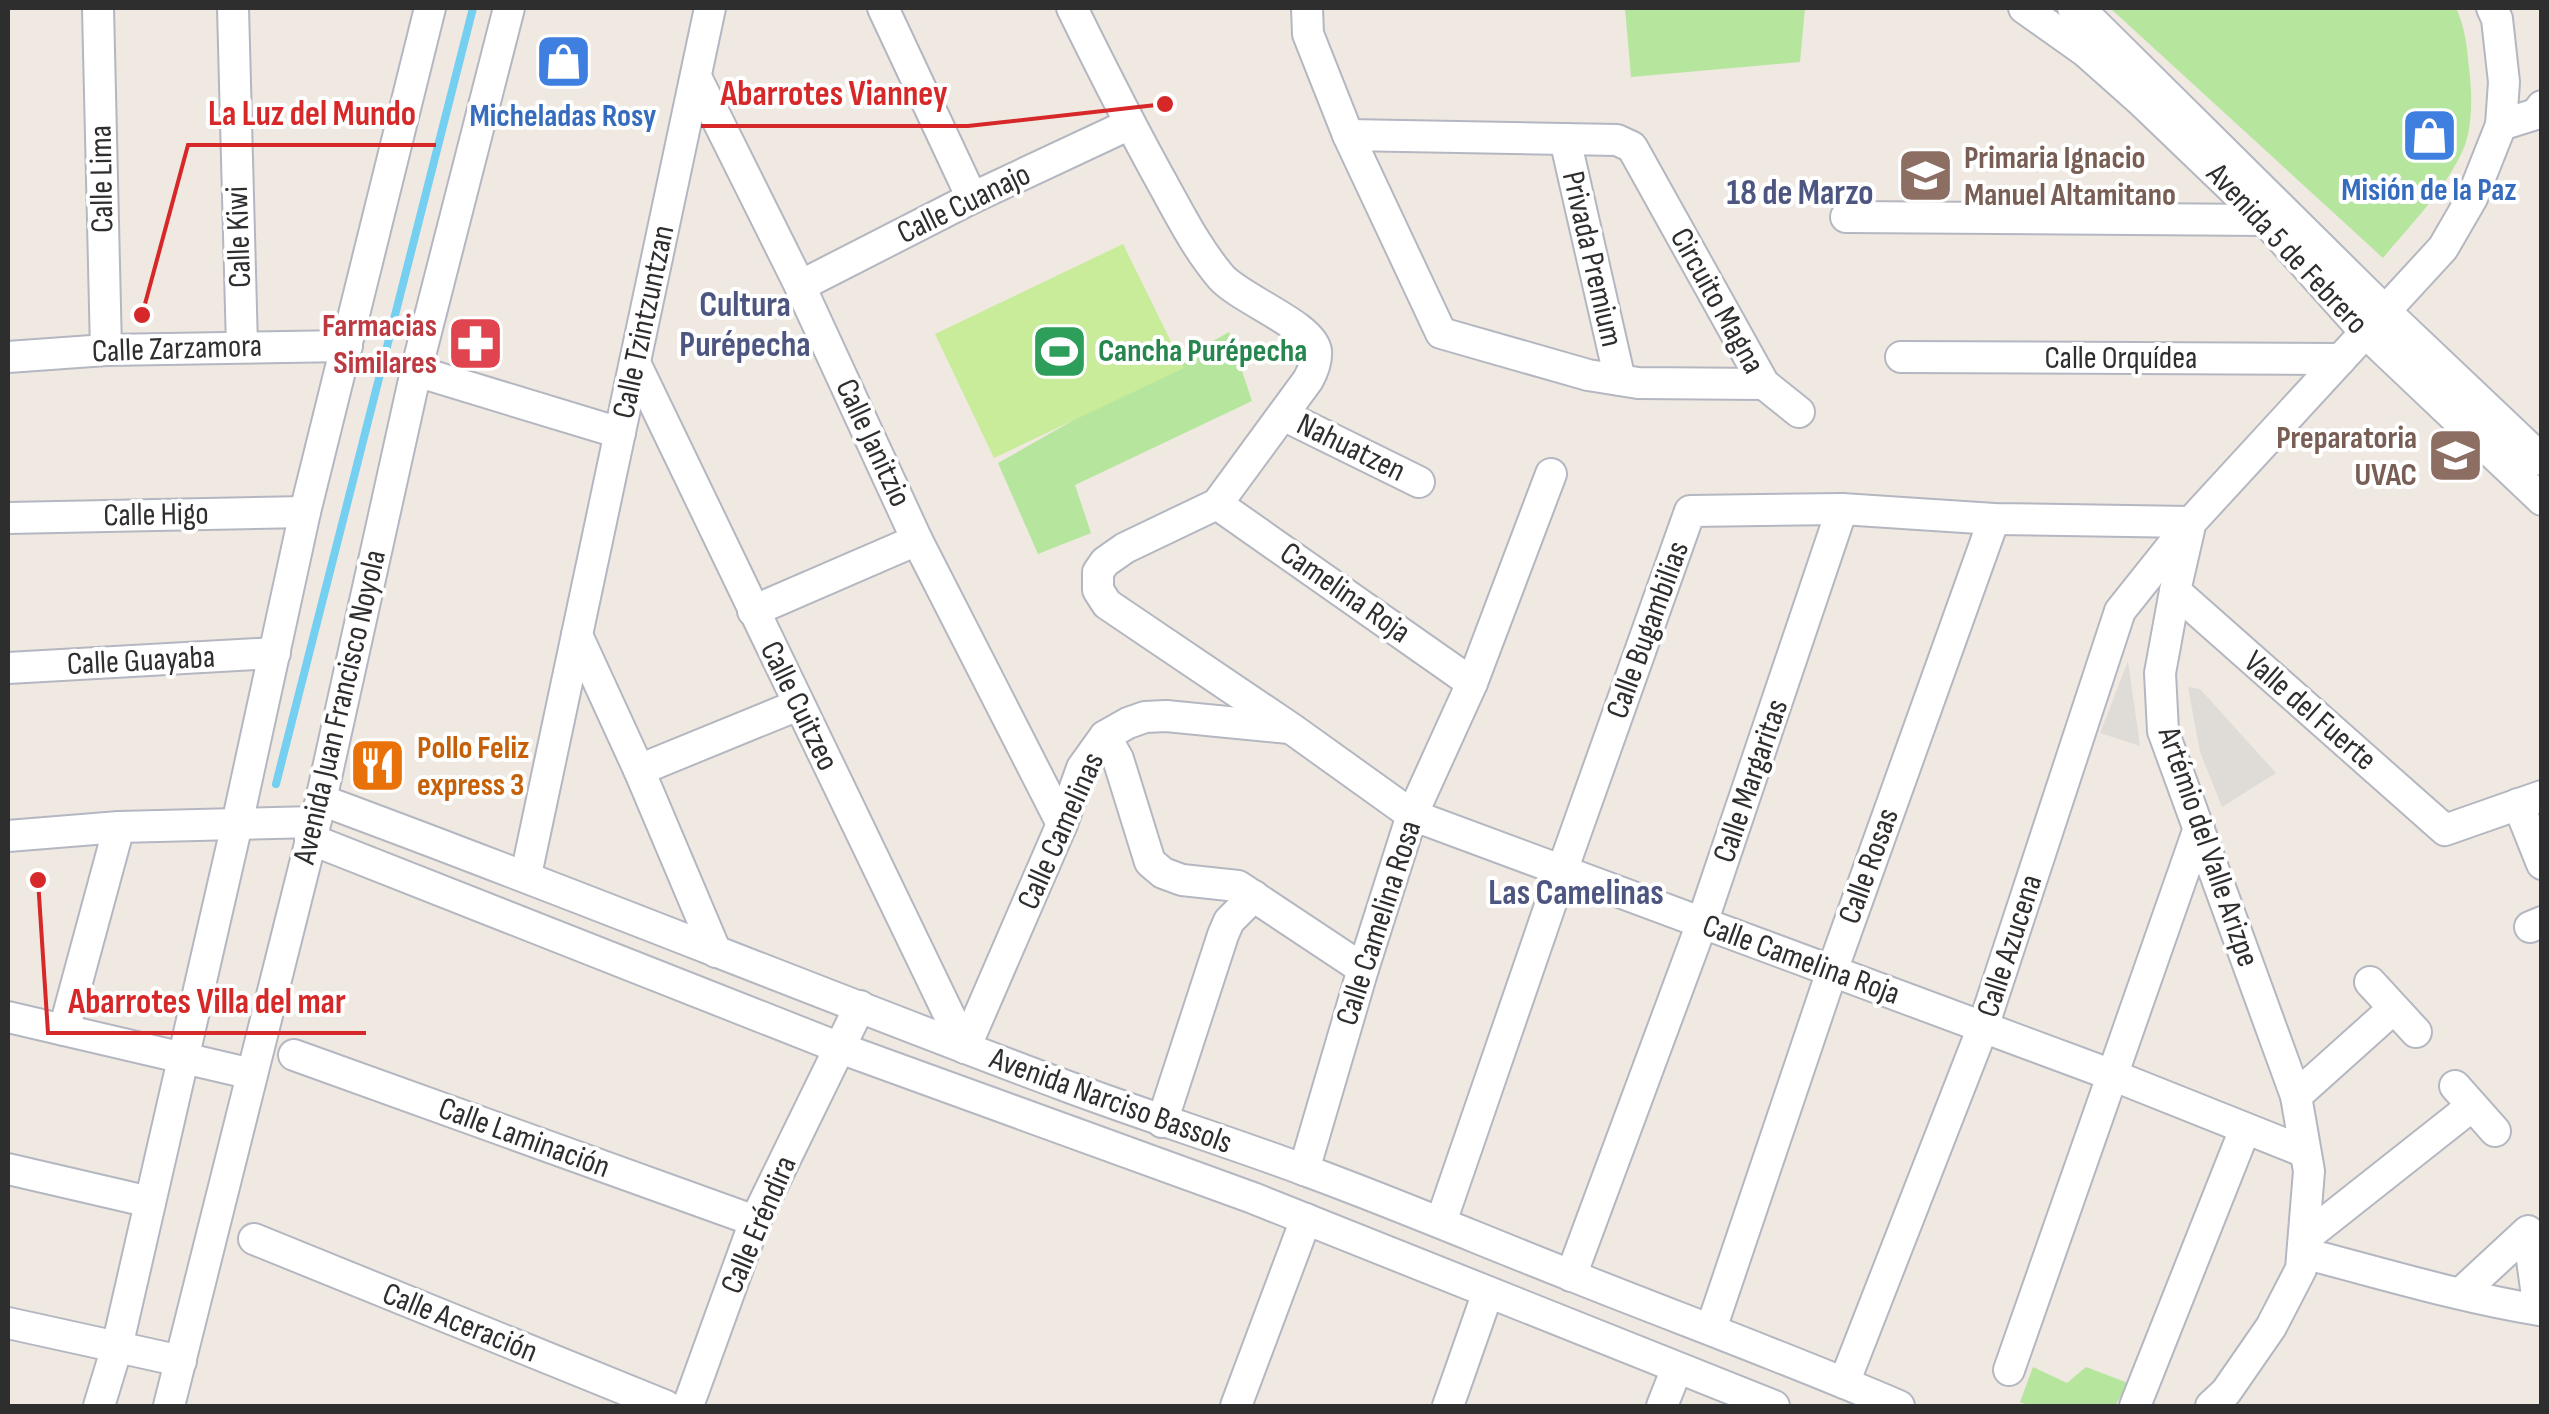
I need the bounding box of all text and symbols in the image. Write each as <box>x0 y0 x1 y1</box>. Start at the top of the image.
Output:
shop icon: Micheladas Rosy <box>533 32 593 92</box>
callout: Abarrotes Vianney <box>701 61 968 126</box>
text: Abarrotes Vianney <box>719 73 948 116</box>
callout: La Luz del Mundo <box>188 80 436 145</box>
text: La Luz del Mundo <box>208 93 416 136</box>
place label: Micheladas Rosy <box>470 97 656 136</box>
shop icon: Misión de la Paz <box>2399 106 2459 166</box>
street label: Calle Lima <box>82 125 122 233</box>
place label: Primaria Ignacio Manuel Altamitano <box>1964 139 2176 215</box>
school or university icon: Primaria Ignacio Manuel Altamitano <box>1895 146 1955 206</box>
street label: Calle Cuanajo <box>891 155 1037 253</box>
street label: Avenida 5 de Febrero <box>2197 155 2376 342</box>
street label: Privada Premium <box>1553 167 1631 351</box>
place label: Misión de la Paz <box>2341 171 2517 210</box>
district label: 18 de Marzo <box>1726 172 1874 215</box>
street label: Calle Kiwi <box>218 186 260 288</box>
street label: Circuito Magna <box>1661 221 1773 381</box>
street label: Calle Tzintzuntzan <box>605 222 683 422</box>
district label: Cultura Purépecha <box>679 284 811 367</box>
place label: Farmacias Similares <box>322 307 437 383</box>
pharmacy icon: Farmacias Similares <box>446 314 506 374</box>
sports icon: Cancha Purépecha <box>1029 321 1089 381</box>
street label: Calle Zarzamora <box>91 327 263 371</box>
place label: Cancha Purépecha <box>1098 332 1307 371</box>
street label: Calle Orquídea <box>2045 339 2197 378</box>
street label: Calle Janitzio <box>827 373 919 513</box>
street label: Nahuatzen <box>1290 405 1412 491</box>
place label: Preparatoria UVAC <box>2276 419 2417 495</box>
school or university icon: Preparatoria UVAC <box>2426 426 2486 486</box>
street label: Calle Higo <box>103 495 209 535</box>
street label: Camelina Roja <box>1272 534 1418 652</box>
street label: Calle Bugambilias <box>1598 536 1698 724</box>
street label: Avenida Juan Francisco Noyola <box>285 546 395 869</box>
street label: Calle Cuitzeo <box>751 635 847 777</box>
street label: Calle Guayaba <box>66 638 216 684</box>
street label: Valle del Fuerte <box>2236 643 2384 779</box>
street label: Calle Margaritas <box>1705 694 1797 868</box>
street label: Artémio del Valle Arizpe <box>2148 721 2267 972</box>
place label: Pollo Feliz express 3 <box>417 729 529 805</box>
restaurant icon: Pollo Feliz express 3 <box>348 736 408 796</box>
street label: Calle Camelinas <box>1009 746 1113 916</box>
street label: Calle Rosas <box>1830 803 1908 929</box>
street label: Calle Camelina Rosa <box>1328 816 1430 1030</box>
street label: Calle Azucena <box>1969 870 2051 1022</box>
district label: Las Camelinas <box>1488 872 1664 915</box>
street label: Calle Camelina Roja <box>1697 906 1905 1014</box>
callout: Abarrotes Villa del mar <box>48 968 366 1033</box>
text: Abarrotes Villa del mar <box>67 981 346 1024</box>
street label: Avenida Narciso Bassols <box>984 1039 1237 1163</box>
street label: Calle Laminación <box>433 1089 615 1187</box>
street label: Calle Eréndira <box>713 1150 805 1300</box>
street label: Calle Aceración <box>377 1274 543 1372</box>

